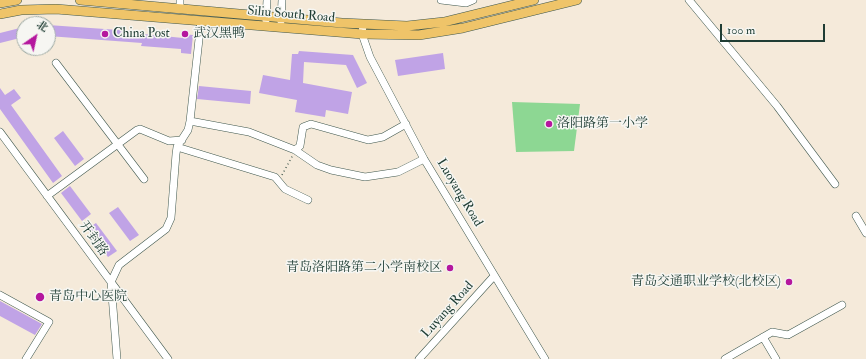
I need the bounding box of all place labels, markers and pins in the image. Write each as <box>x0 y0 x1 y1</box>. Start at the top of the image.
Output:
place label: China Post <box>113 26 170 42</box>
place label: 武汉黑鸭 <box>193 26 245 42</box>
marker: China Post <box>100 29 110 39</box>
marker: 武汉黑鸭 <box>180 29 190 39</box>
place label: 洛阳路第一小学 <box>557 116 648 132</box>
marker: 洛阳路第一小学 <box>544 119 554 129</box>
place label: 青岛洛阳路第二小学南校区 <box>286 260 442 276</box>
marker: 青岛洛阳路第二小学南校区 <box>445 263 455 273</box>
place label: 青岛交通职业学校(北校区) <box>631 274 781 290</box>
marker: 青岛交通职业学校(北校区) <box>784 277 794 287</box>
place label: 青岛中心医院 <box>49 289 127 305</box>
marker: 青岛中心医院 <box>34 291 46 303</box>

